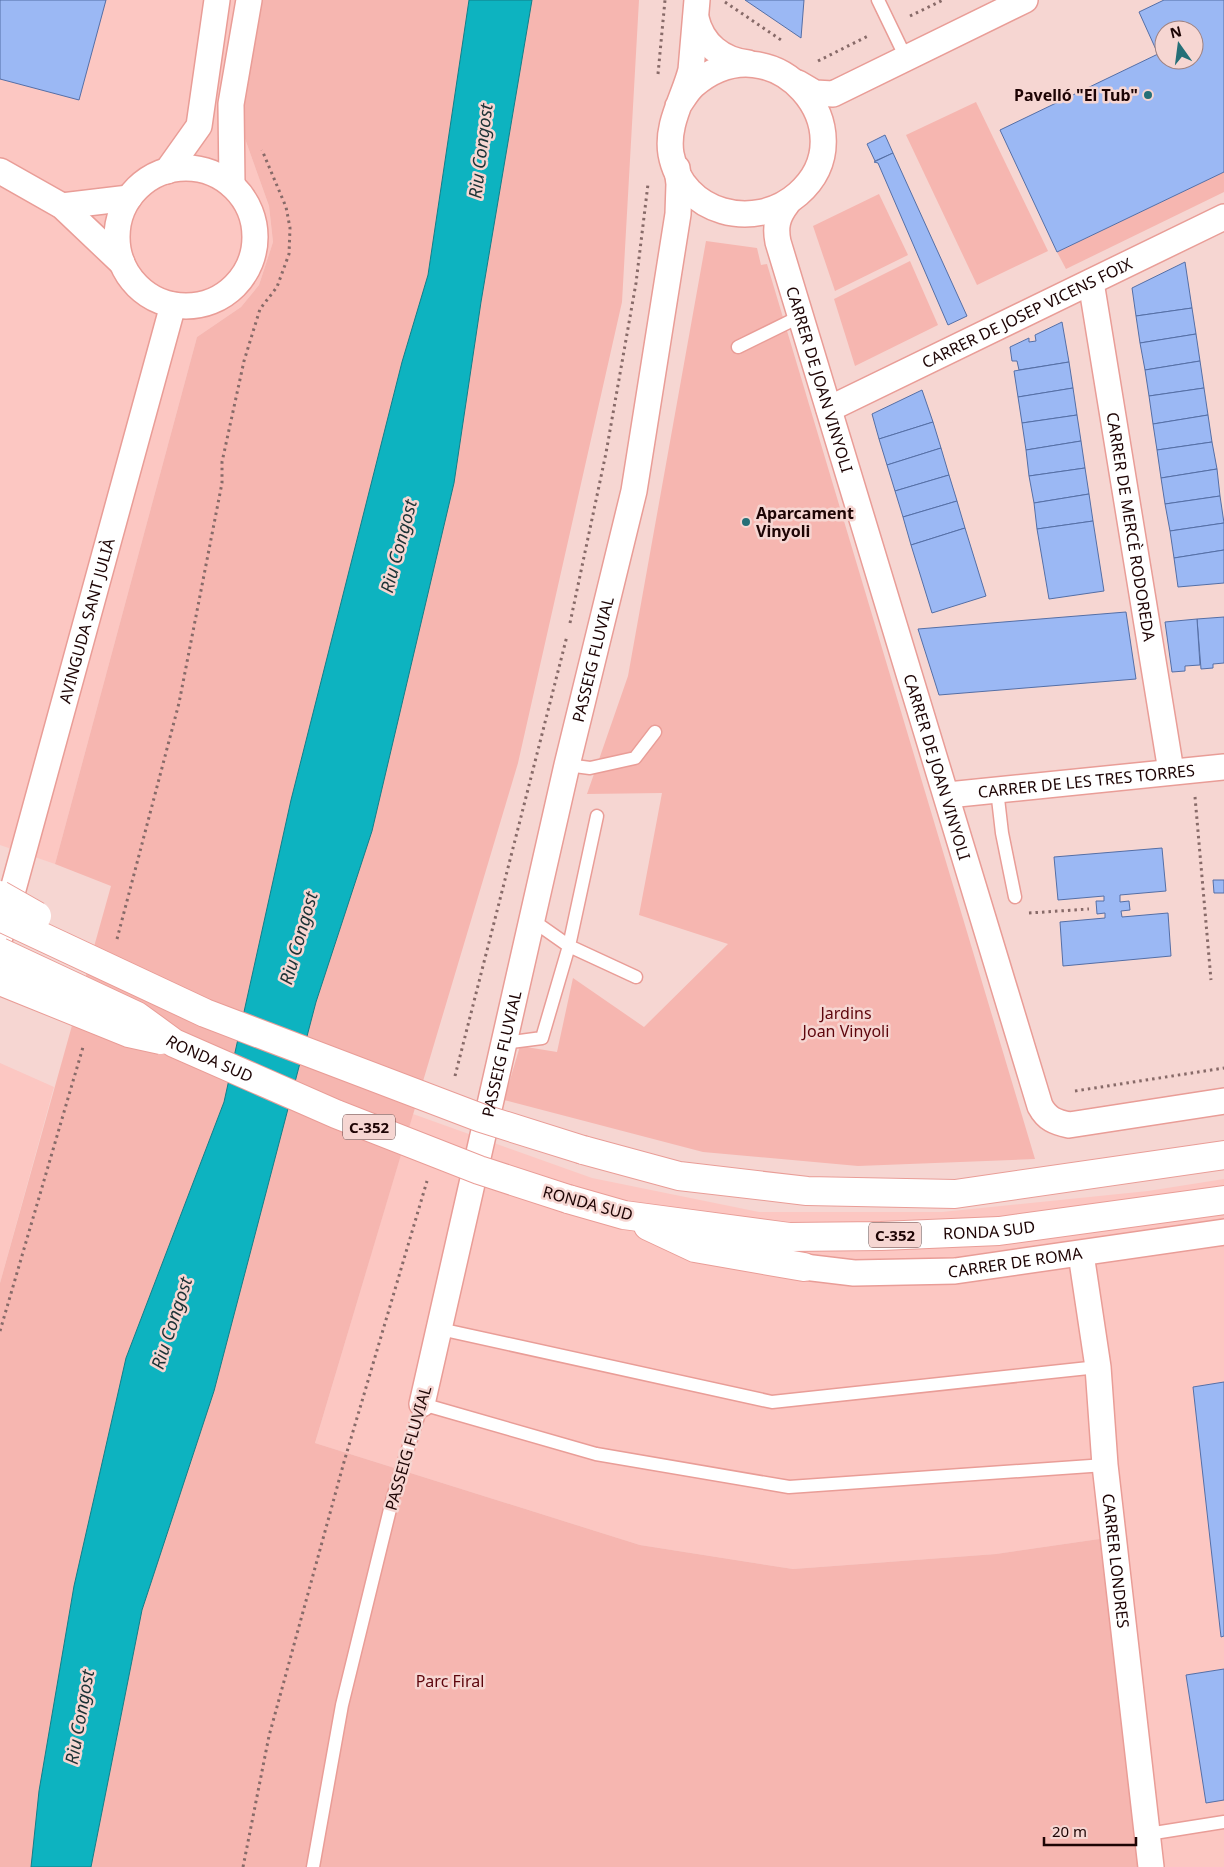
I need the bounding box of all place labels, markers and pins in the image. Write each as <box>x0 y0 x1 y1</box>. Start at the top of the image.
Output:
place label: Pavelló "El Tub" <box>1014 84 1138 106</box>
marker: Pavelló "El Tub" <box>1142 89 1154 101</box>
place label: Aparcament Vinyoli <box>756 502 854 542</box>
marker: Aparcament Vinyoli <box>740 516 752 528</box>

